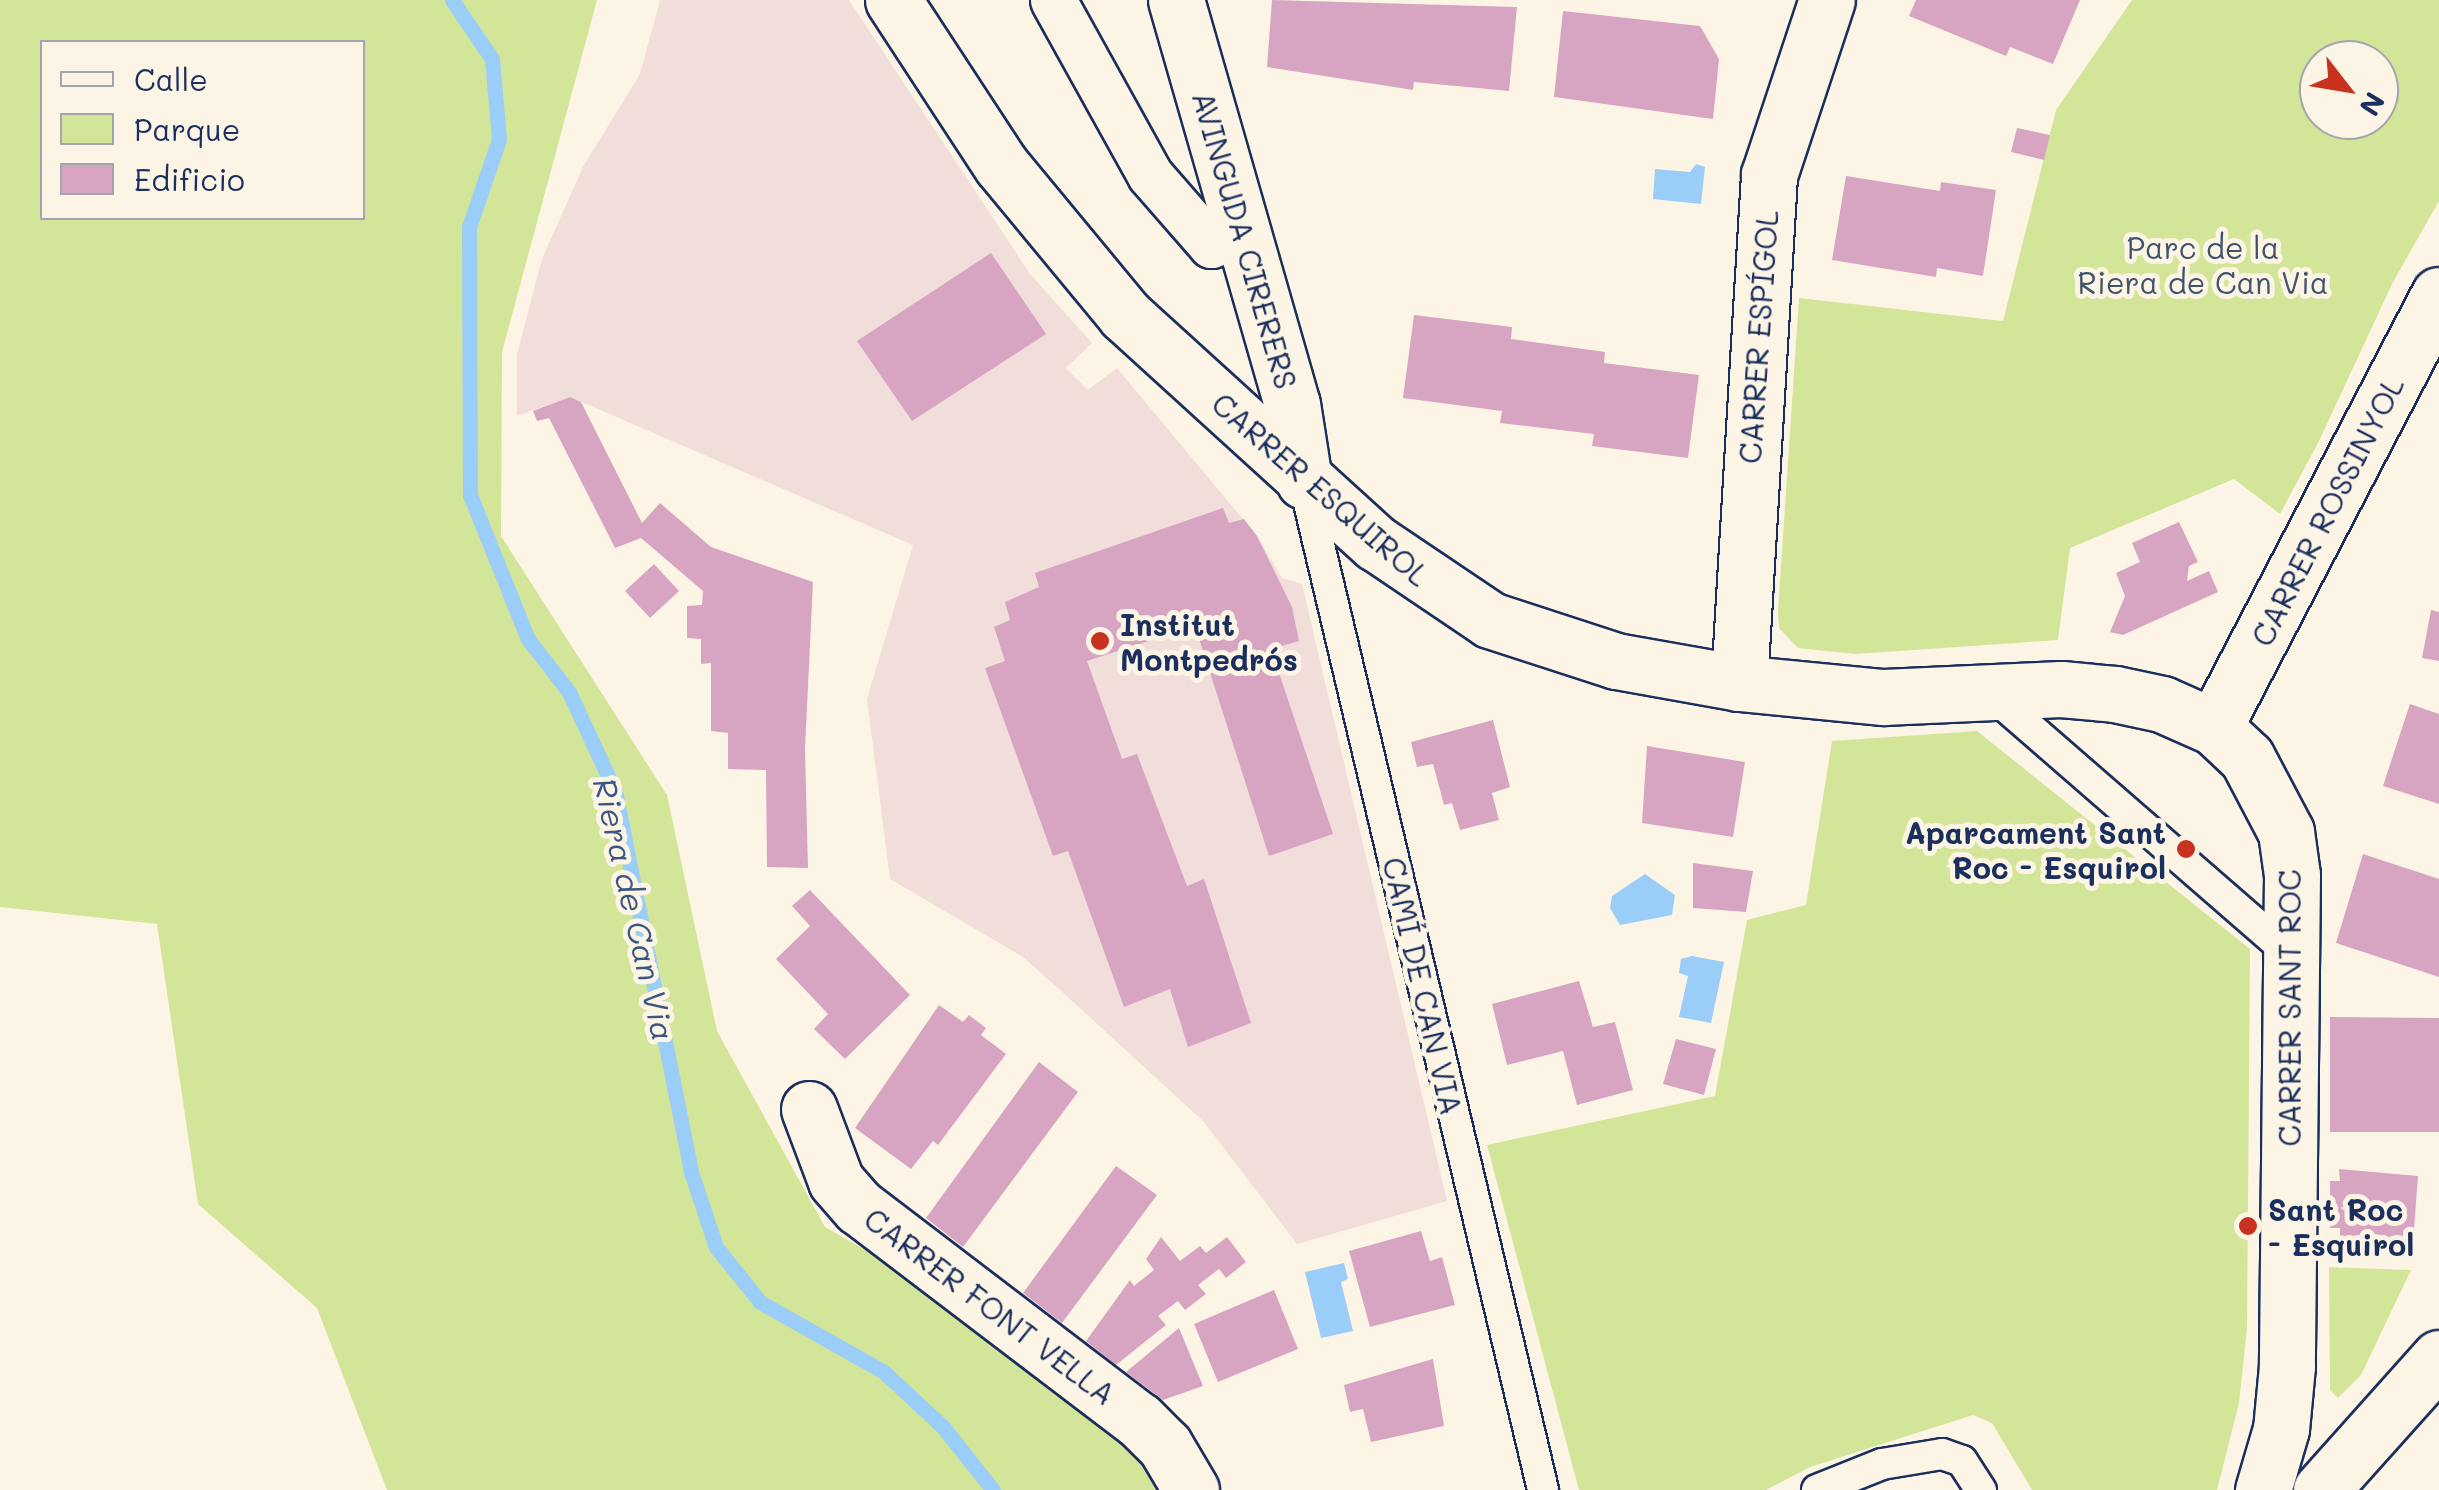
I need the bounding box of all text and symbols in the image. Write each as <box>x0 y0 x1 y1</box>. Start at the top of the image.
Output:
legend <box>40 40 365 220</box>
north arrow <box>2299 40 2399 140</box>
text: Calle <box>134 59 208 99</box>
text: N <box>2352 86 2394 123</box>
street label: AVINGUDA CIRERERS <box>1185 87 1305 393</box>
text: Parque <box>134 109 240 149</box>
text: Edificio <box>134 159 245 199</box>
street label: CARRER ESPÍGOL <box>1731 209 1785 465</box>
park label: Parc de la Riera de Can Via <box>2077 229 2329 300</box>
street label: CARRER ROSSINYOL <box>2243 370 2411 652</box>
street label: CARRER ESQUIROL <box>1205 385 1437 593</box>
place label: Institut Montpedrós <box>1120 606 1298 676</box>
marker: Institut Montpedrós <box>1089 630 1111 652</box>
water label: Riera de Can Via <box>586 774 684 1044</box>
place label: Aparcament Sant Roc - Esquirol <box>1905 814 2166 884</box>
marker: Aparcament Sant Roc - Esquirol <box>2175 838 2197 860</box>
street label: CAMÍ DE CAN VIA <box>1376 854 1470 1118</box>
street label: CARRER SANT ROC <box>2271 869 2307 1147</box>
place label: Sant Roc - Esquirol <box>2268 1191 2414 1262</box>
street label: CARRER FONT VELLA <box>858 1200 1122 1412</box>
marker: Sant Roc - Esquirol <box>2237 1215 2259 1237</box>

